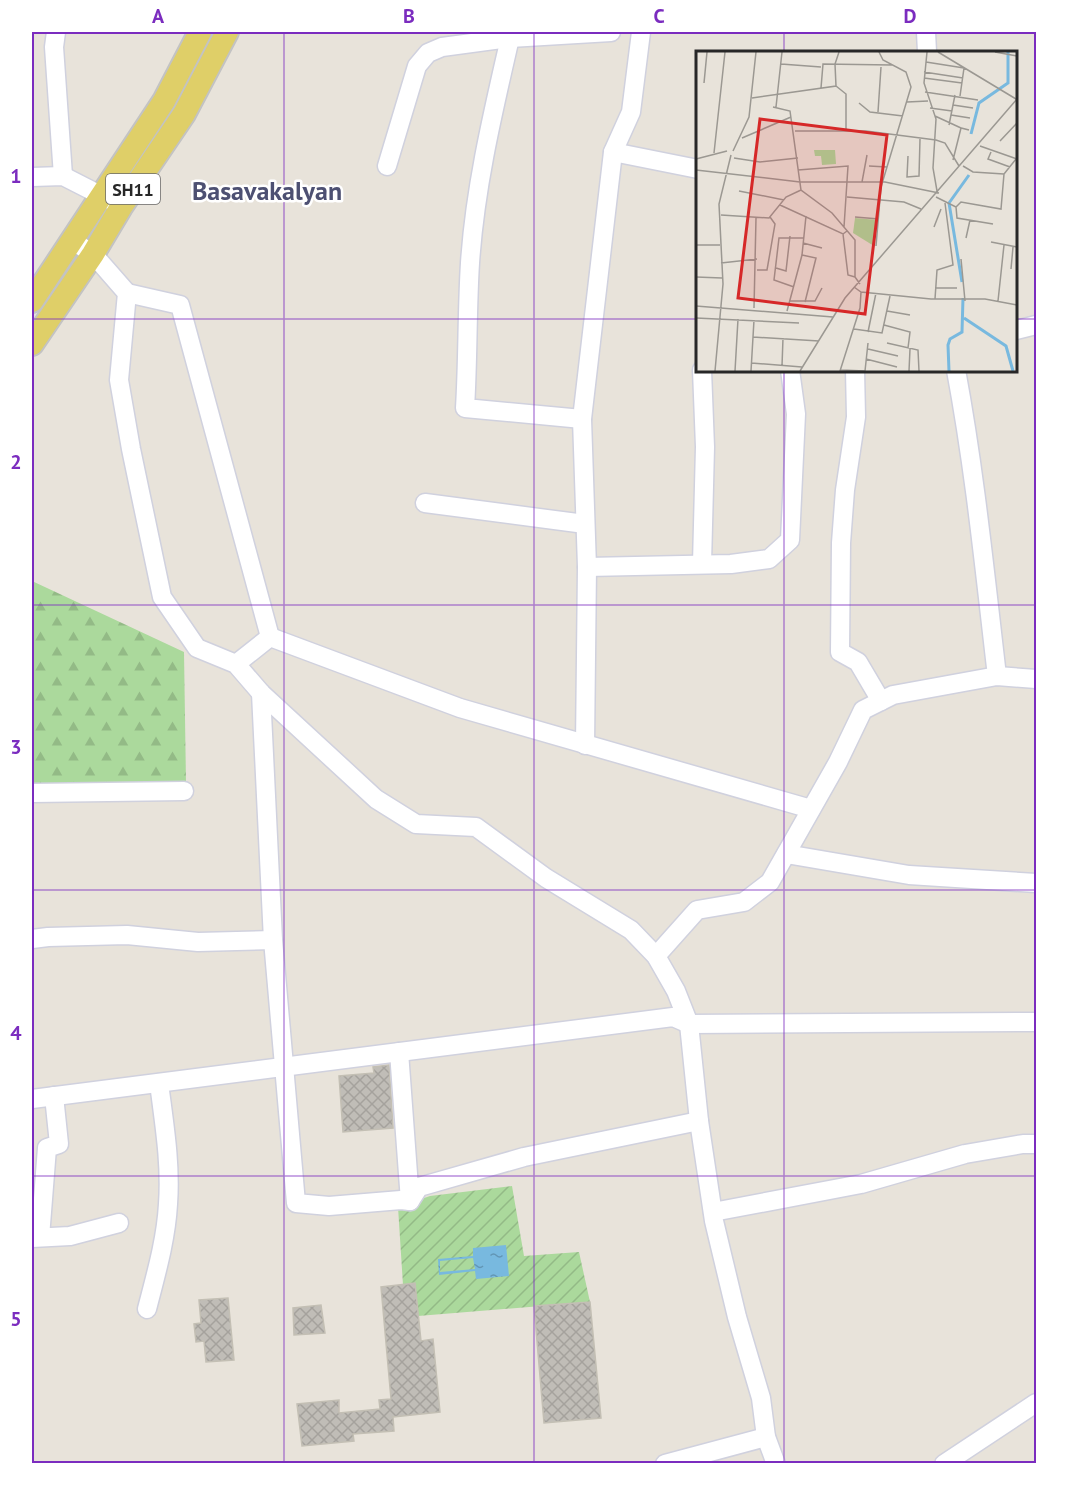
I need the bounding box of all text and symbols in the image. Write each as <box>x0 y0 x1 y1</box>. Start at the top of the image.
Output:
text: A <box>152 3 165 29</box>
text: B <box>403 3 415 29</box>
text: C <box>653 3 665 29</box>
text: D <box>904 3 917 29</box>
inset map <box>696 51 1017 372</box>
text: 1 <box>10 163 22 189</box>
road number: SH11 <box>106 174 160 204</box>
district label: Basavakalyan <box>192 174 342 207</box>
text: 2 <box>10 449 22 475</box>
text: 3 <box>10 734 22 760</box>
text: 4 <box>10 1020 22 1046</box>
text: 5 <box>10 1306 22 1332</box>

